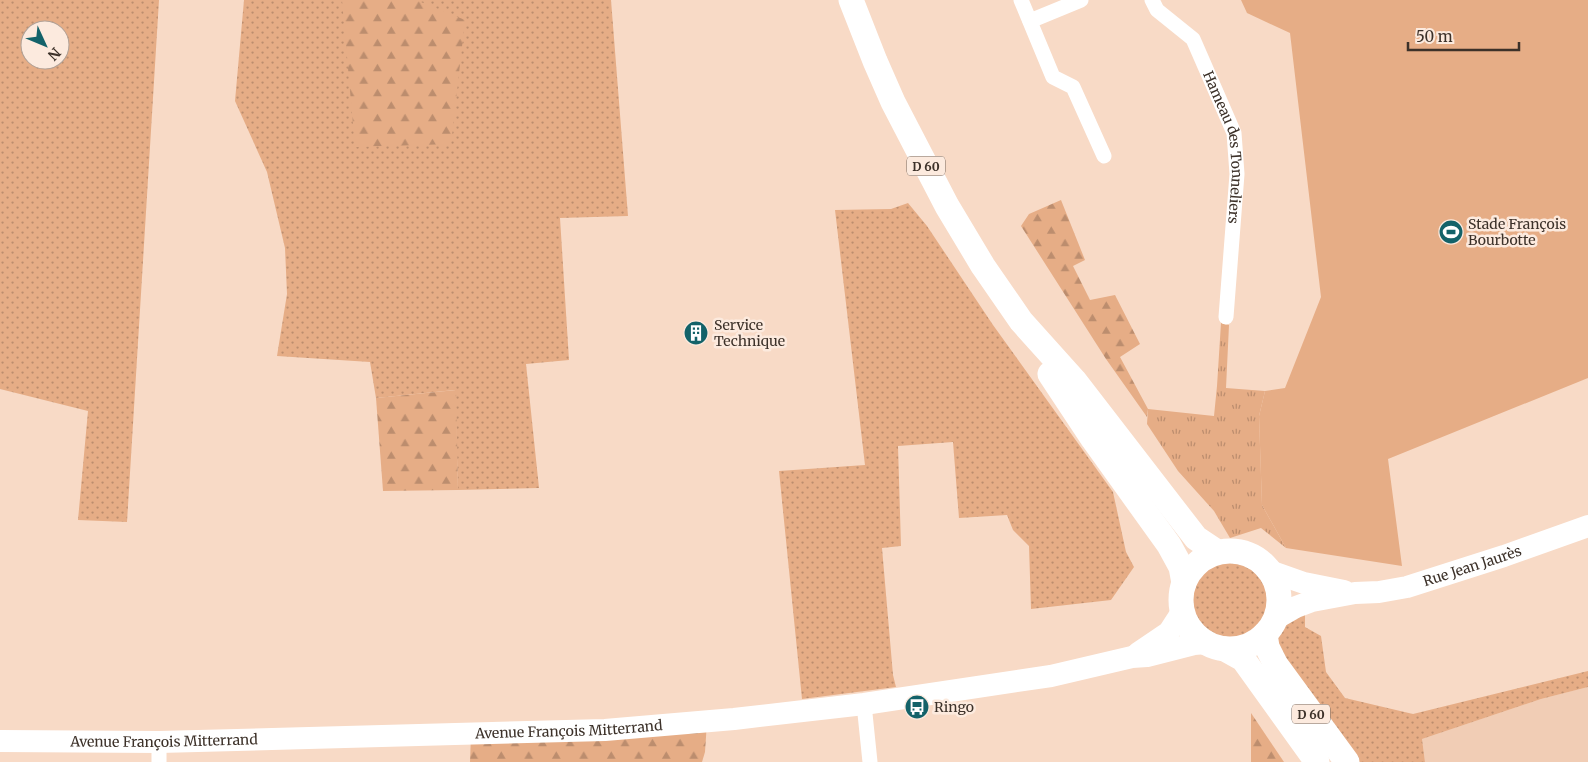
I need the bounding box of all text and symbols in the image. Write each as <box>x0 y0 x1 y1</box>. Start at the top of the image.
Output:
north arrow <box>20 20 70 70</box>
scale bar <box>1408 20 1519 52</box>
text: 50 m <box>1416 27 1453 46</box>
text: N <box>44 44 65 64</box>
street label: Hameau des Tonneliers <box>1199 68 1246 225</box>
road number: D 60 <box>907 157 945 176</box>
place label: Stade François Bourbotte <box>1468 215 1566 249</box>
sports icon: Stade François Bourbotte <box>1438 219 1464 245</box>
place label: Service Technique <box>714 316 785 350</box>
building icon: Service Technique <box>683 320 709 346</box>
street label: Rue Jean Jaurès <box>1421 541 1524 590</box>
bus stop icon: Ringo <box>904 694 930 720</box>
place label: Ringo <box>934 698 974 716</box>
road number: D 60 <box>1292 704 1330 724</box>
street label: Avenue François Mitterrand <box>474 716 664 743</box>
street label: Avenue François Mitterrand <box>69 730 259 751</box>

